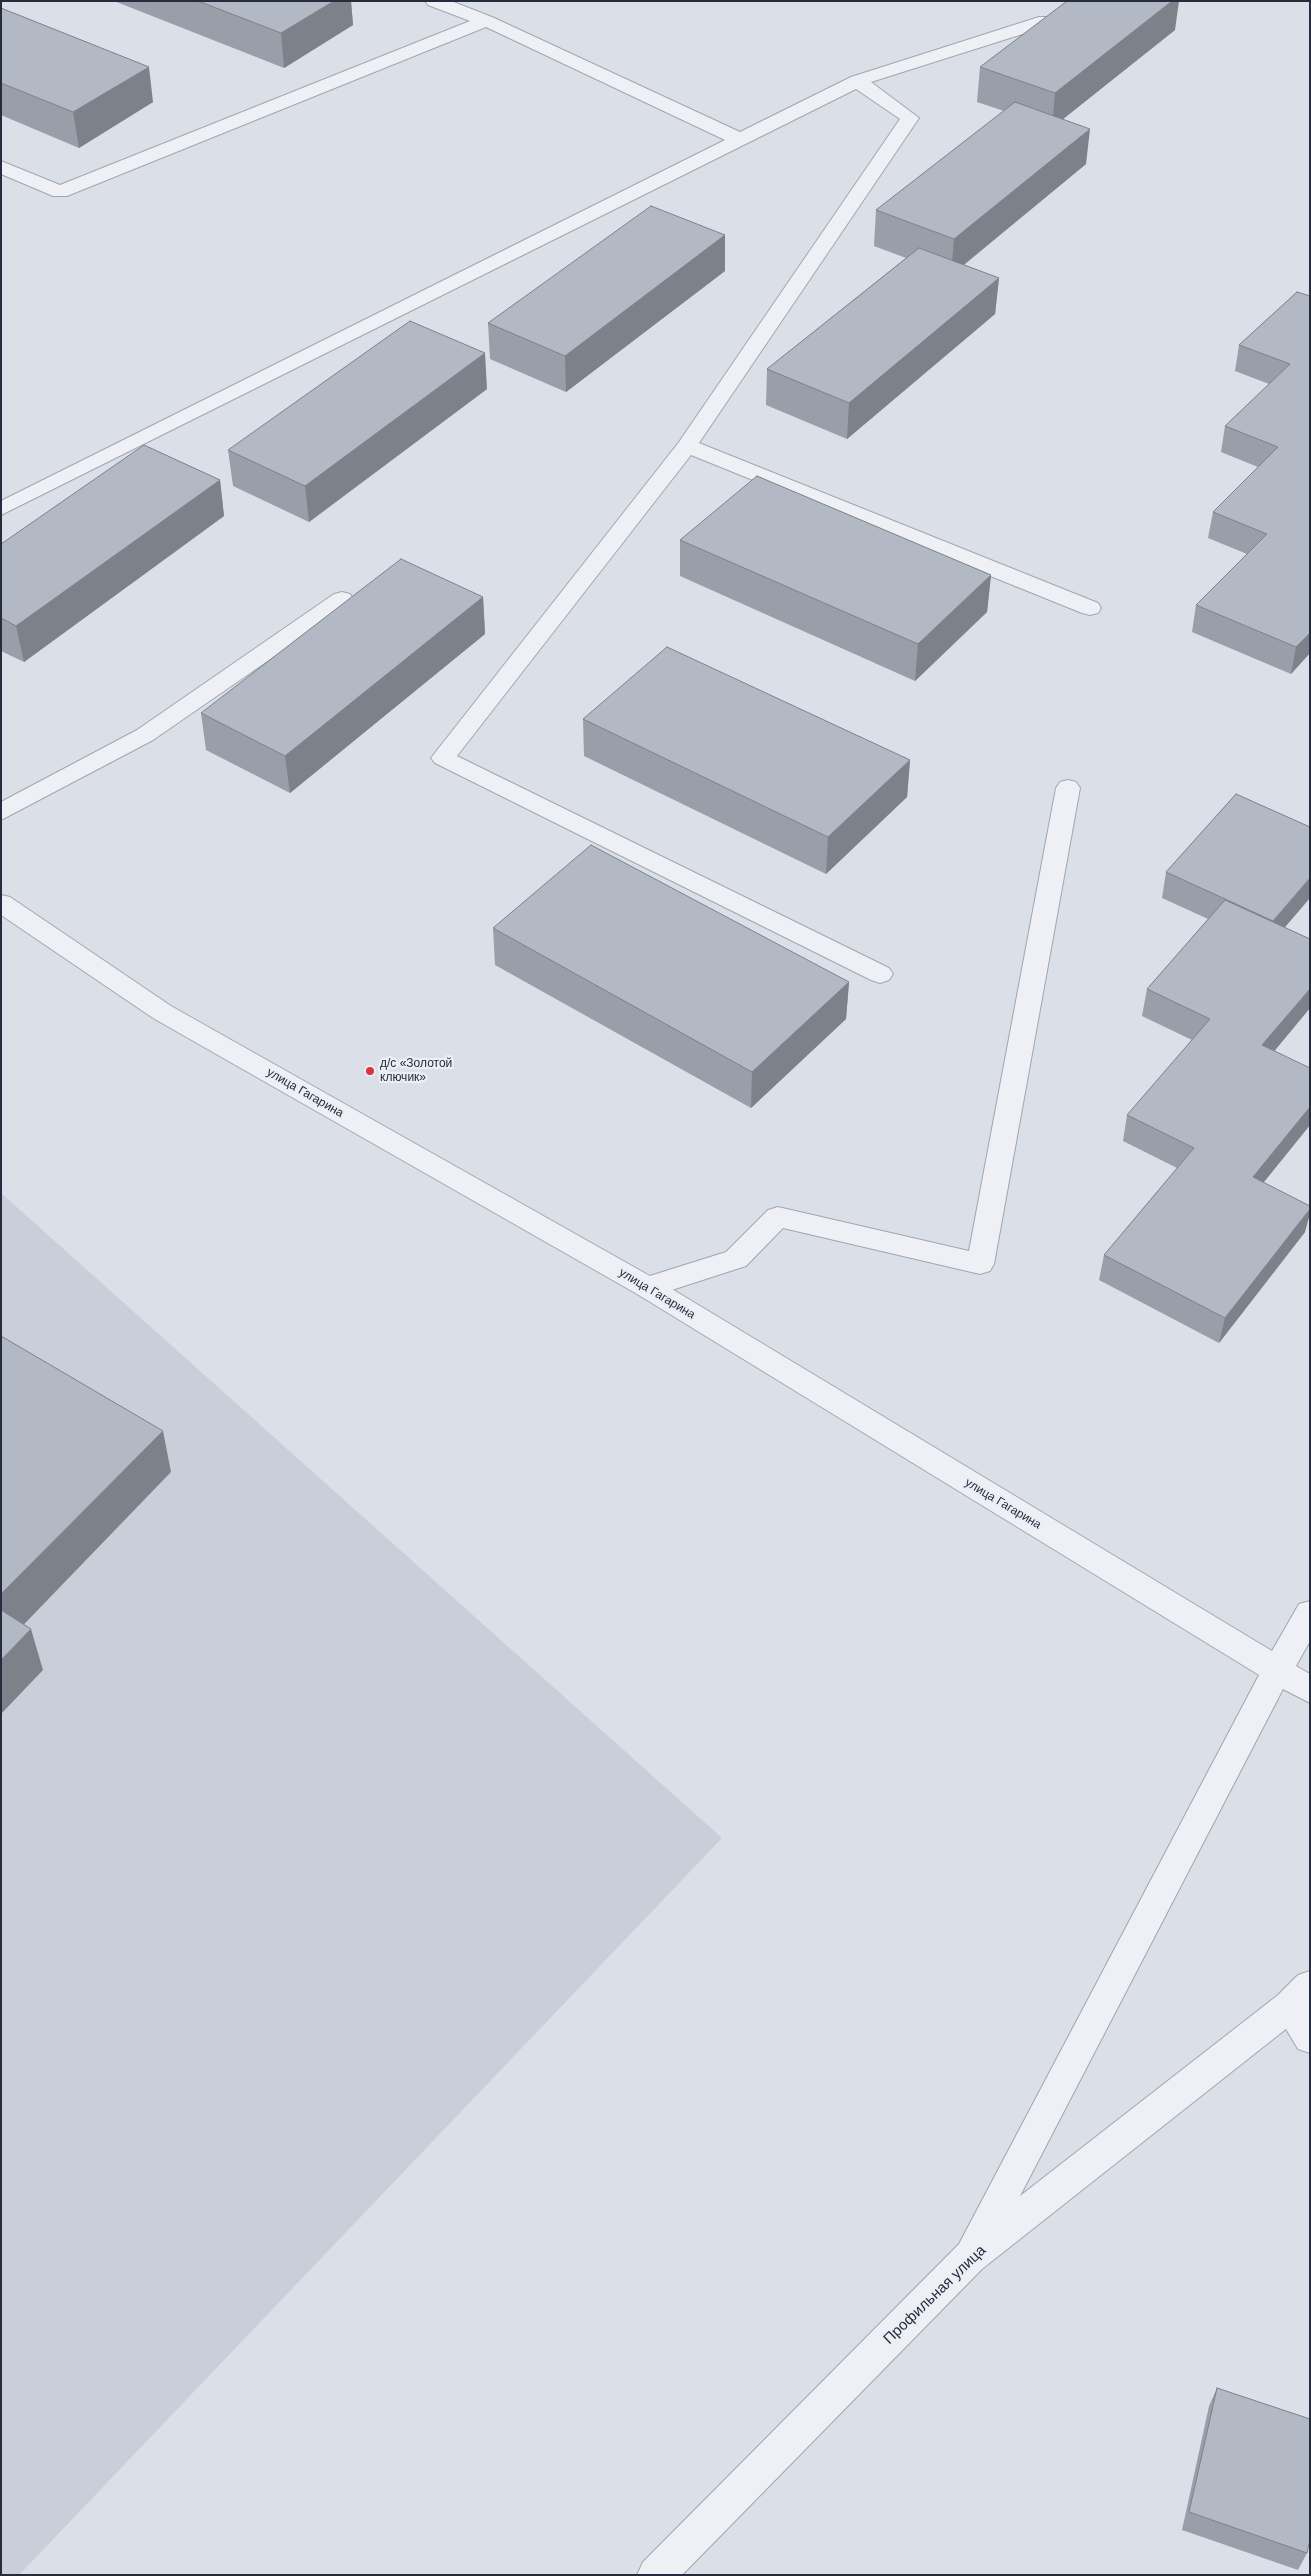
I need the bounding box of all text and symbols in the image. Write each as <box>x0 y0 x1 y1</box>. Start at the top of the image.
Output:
place label: д/с «Золотой ключик» <box>380 1057 452 1085</box>
street label: улица Гагарина <box>264 1065 346 1121</box>
marker: д/с «Золотой ключик» <box>364 1065 376 1077</box>
street label: улица Гагарина <box>616 1266 698 1322</box>
street label: улица Гагарина <box>962 1476 1044 1532</box>
street label: Профильная улица <box>880 2242 990 2348</box>

